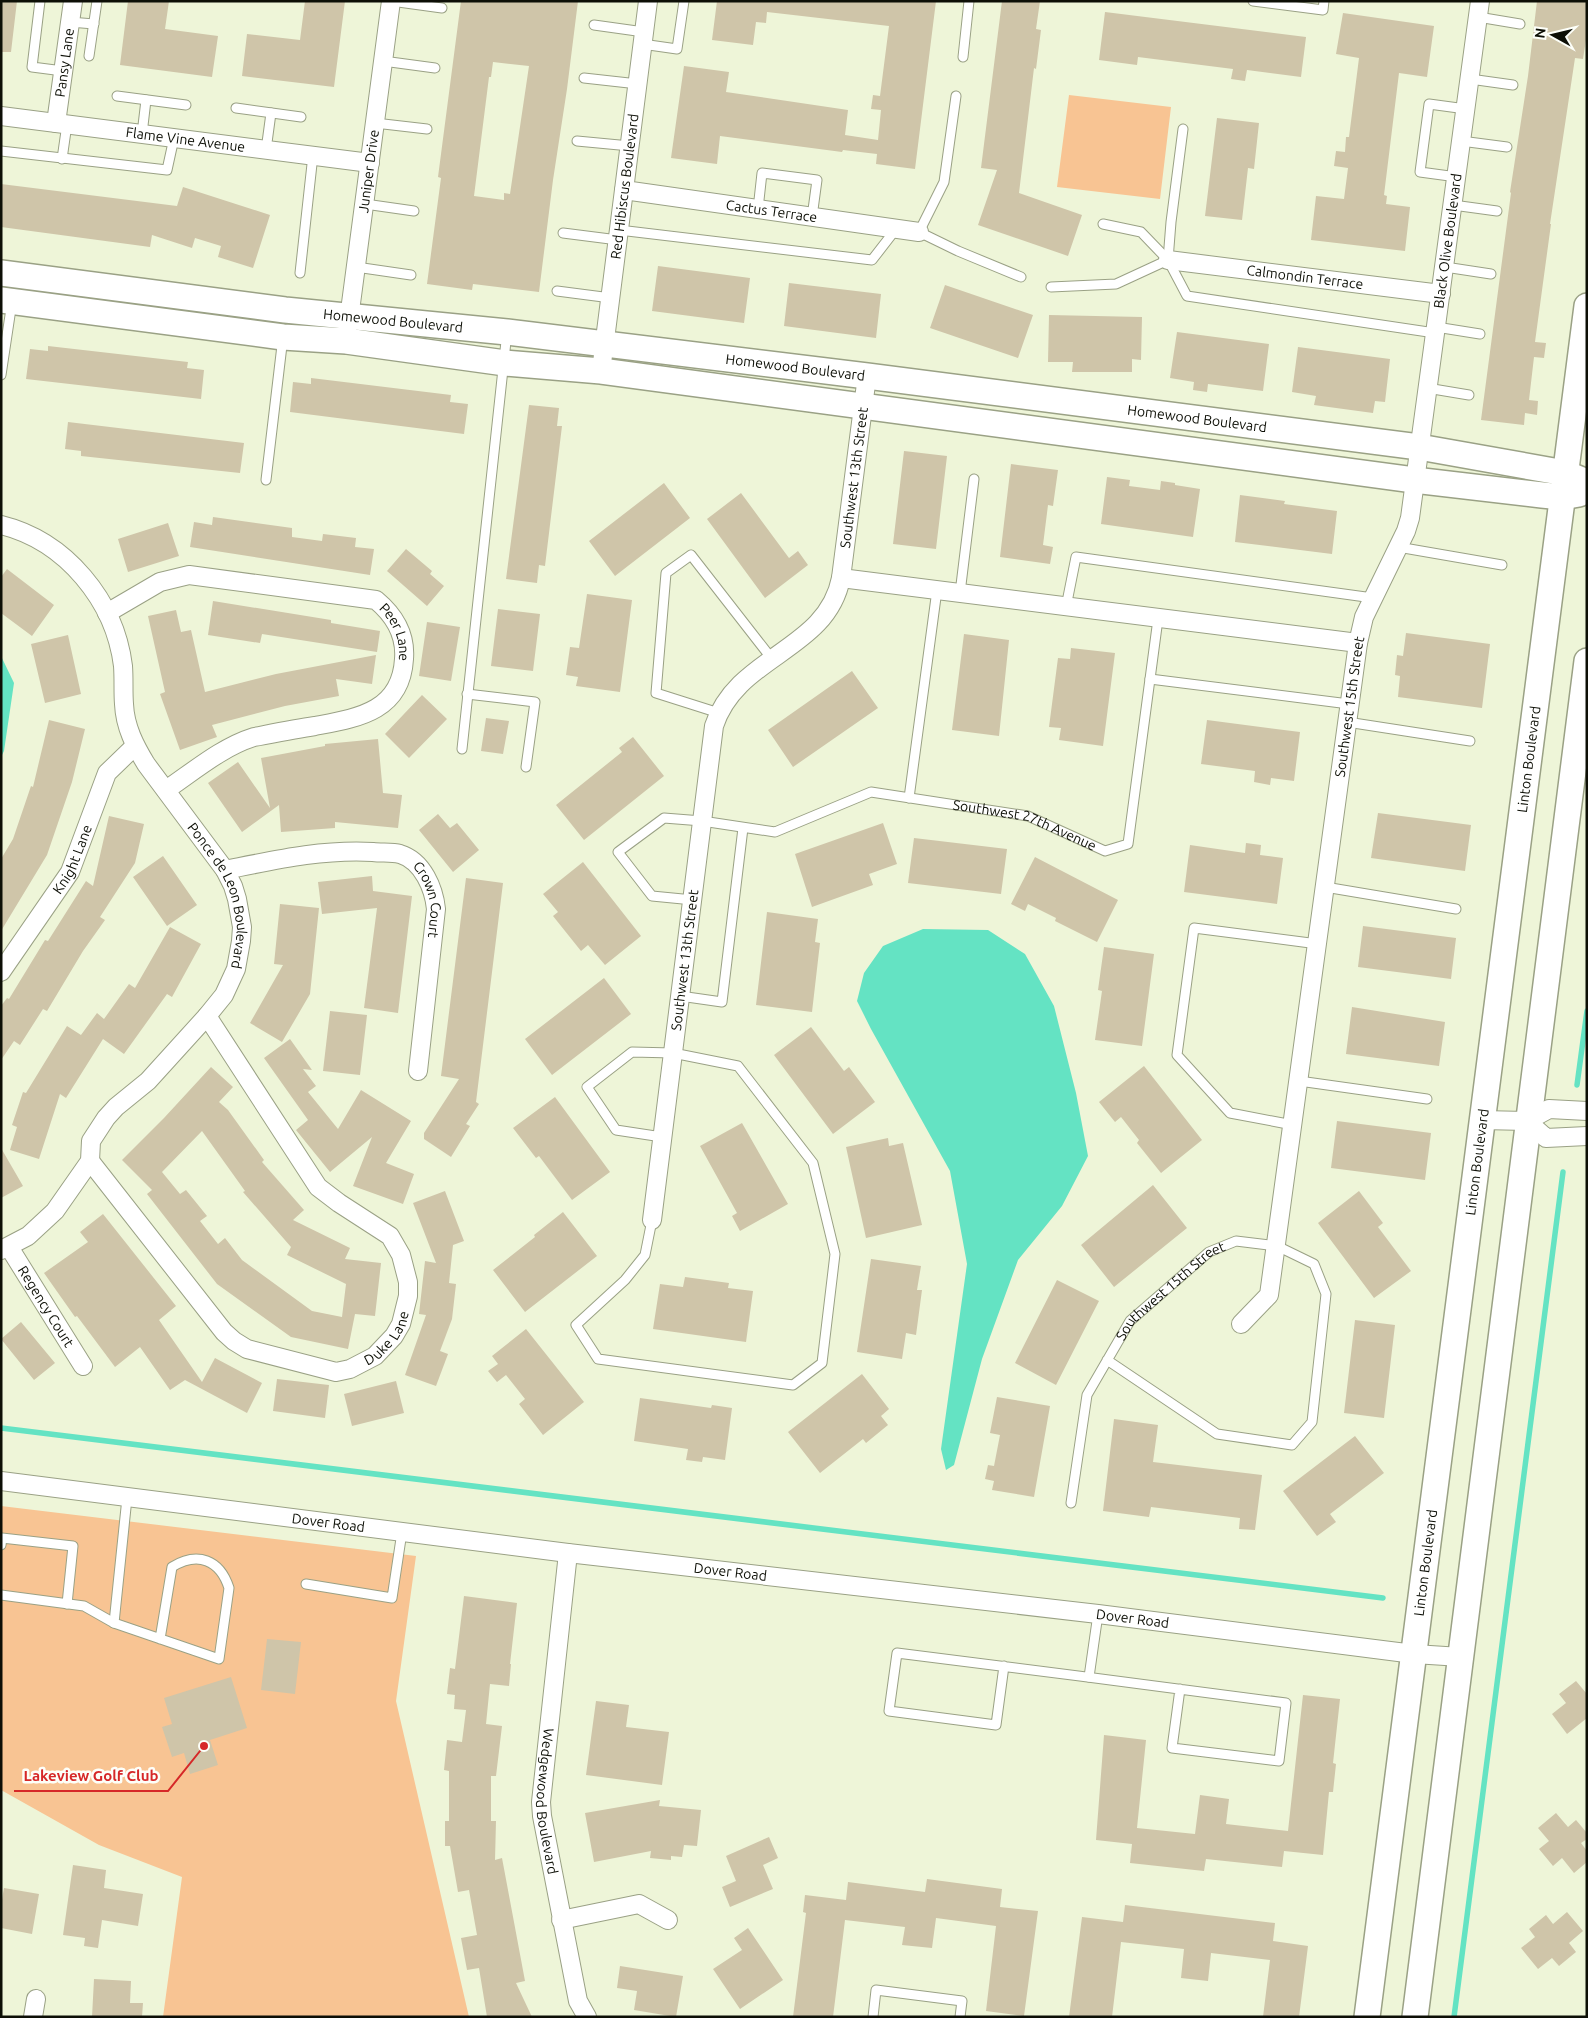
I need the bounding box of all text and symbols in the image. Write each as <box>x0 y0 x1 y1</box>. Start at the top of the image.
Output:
north arrow <box>1528 10 1578 60</box>
street label: Pansy Lane <box>52 27 77 98</box>
text: N <box>1531 27 1549 39</box>
street label: Red Hibiscus Boulevard <box>607 113 642 260</box>
street label: Flame Vine Avenue <box>125 124 246 155</box>
street label: Juniper Drive <box>355 129 382 214</box>
street label: Black Olive Boulevard <box>1430 172 1465 309</box>
street label: Cactus Terrace <box>725 197 818 225</box>
street label: Calmondin Terrace <box>1246 262 1364 292</box>
street label: Homewood Boulevard <box>322 306 464 336</box>
street label: Homewood Boulevard <box>725 351 866 384</box>
street label: Homewood Boulevard <box>1126 402 1268 435</box>
street label: Southwest 13th Street <box>837 406 871 549</box>
street label: Peer Lane <box>376 600 412 662</box>
street label: Southwest 15th Street <box>1332 634 1367 778</box>
street label: Linton Boulevard <box>1514 705 1543 814</box>
street label: Southwest 27th Avenue <box>952 797 1099 854</box>
street label: Ponce de Leon Boulevard <box>184 819 250 970</box>
street label: Knight Lane <box>49 822 95 897</box>
street label: Crown Court <box>410 858 444 939</box>
street label: Southwest 13th Street <box>668 888 701 1032</box>
street label: Linton Boulevard <box>1462 1108 1492 1216</box>
street label: Southwest 15th Street <box>1113 1238 1228 1343</box>
street label: Regency Court <box>15 1263 77 1350</box>
street label: Duke Lane <box>361 1309 412 1368</box>
street label: Linton Boulevard <box>1411 1508 1440 1617</box>
street label: Dover Road <box>291 1510 366 1535</box>
street label: Dover Road <box>693 1560 768 1584</box>
street label: Dover Road <box>1095 1606 1170 1631</box>
street label: Wedgewood Boulevard <box>533 1728 561 1876</box>
callout: Lakeview Golf Club <box>14 1761 168 1791</box>
text: Lakeview Golf Club <box>24 1767 158 1784</box>

